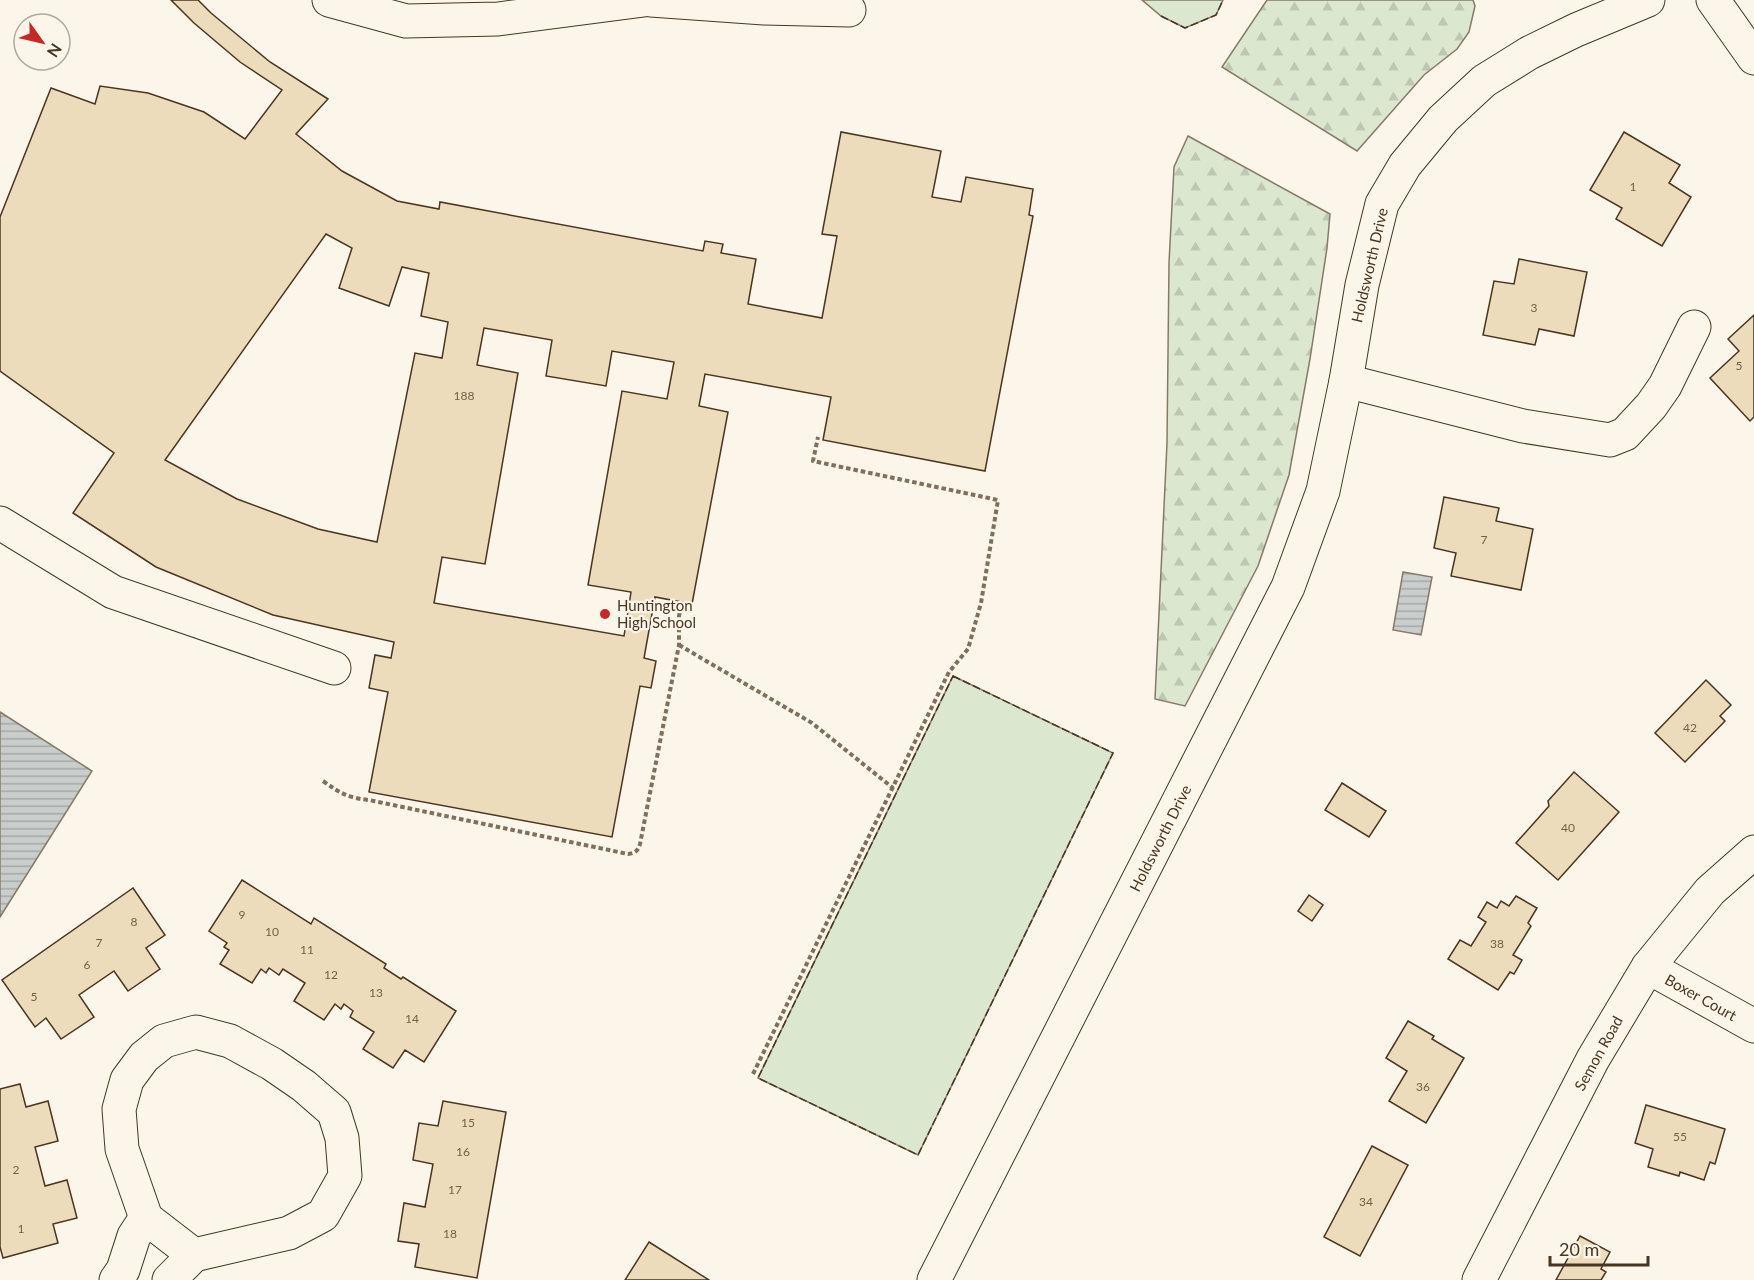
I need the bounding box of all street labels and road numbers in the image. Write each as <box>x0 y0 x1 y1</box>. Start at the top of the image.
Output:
street label: Holdsworth Drive <box>1347 206 1391 324</box>
street label: Holdsworth Drive <box>1125 782 1195 894</box>
street label: Boxer Court <box>1662 970 1741 1024</box>
street label: Semon Road <box>1570 1013 1626 1093</box>

